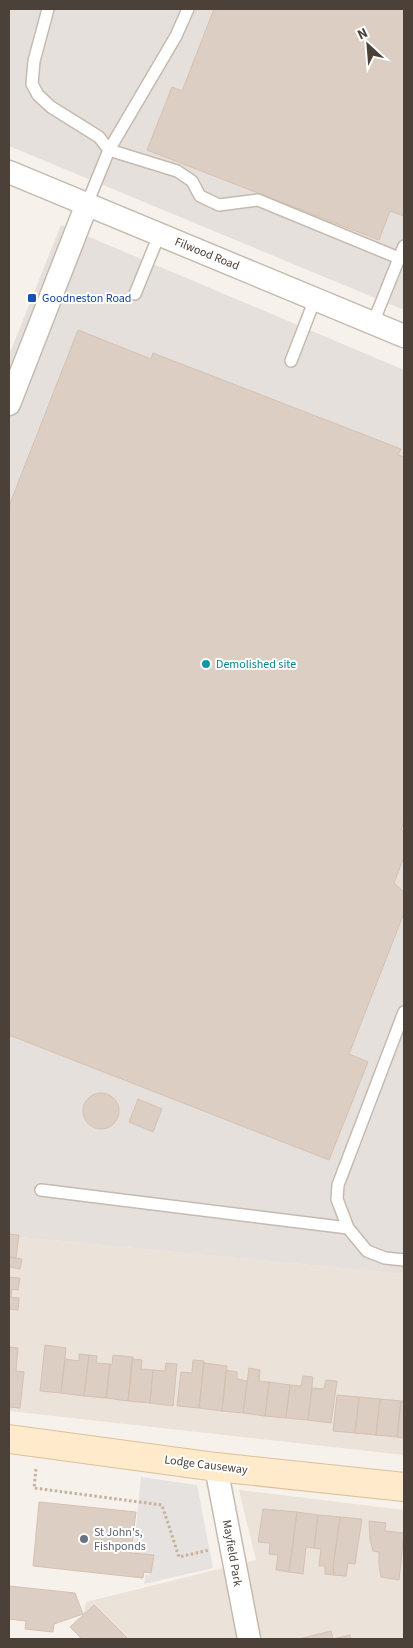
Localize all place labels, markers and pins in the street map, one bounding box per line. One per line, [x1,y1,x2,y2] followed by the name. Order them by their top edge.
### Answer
[42,290,132,307] place label: Goodneston Road
[26,292,38,304] marker: Goodneston Road
[216,656,296,673] place label: Demolished site
[200,658,212,670] marker: Demolished site
[94,1524,146,1555] place label: St John's, Fishponds
[78,1533,90,1545] marker: St John's, Fishponds

